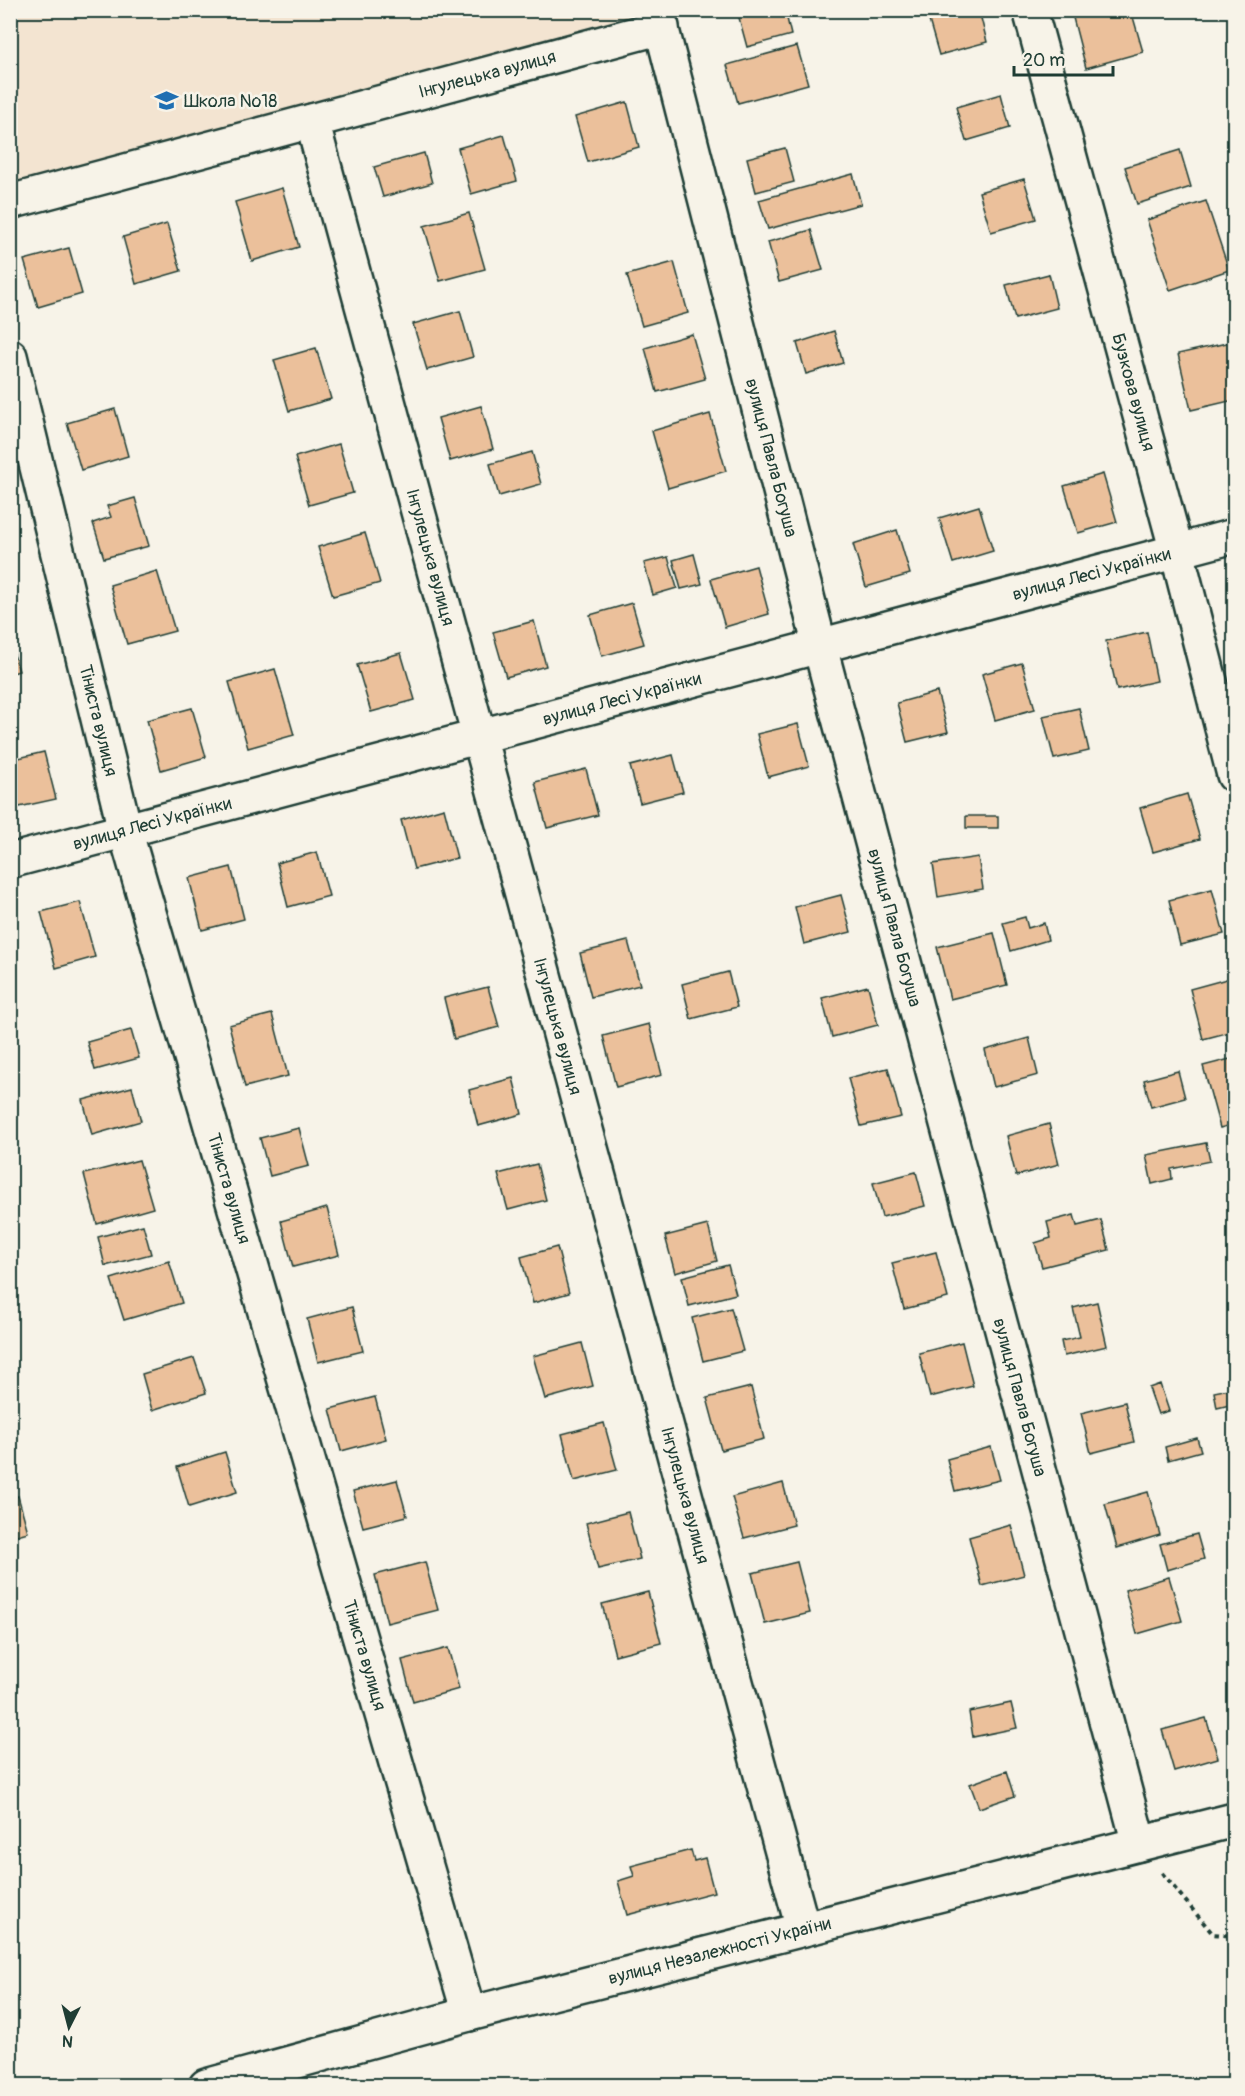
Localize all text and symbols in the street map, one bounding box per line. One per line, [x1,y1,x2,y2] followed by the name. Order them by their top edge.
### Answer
[1014,39,1113,77] scale bar
[416,45,558,104] street label: Інгулецька вулиця
[1023,49,1065,72] text: 20 m
[153,88,179,114] school or university icon: Школа №18
[184,90,277,113] place label: Школа №18
[1106,331,1160,454] street label: Бузкова вулиця
[740,376,802,539] street label: вулиця Павла Богуша
[400,486,460,628] street label: Інгулецька вулиця
[1010,542,1173,606] street label: вулиця Лесі Українки
[73,662,123,779] street label: Тіниста вулиця
[540,667,704,731] street label: вулиця Лесі Українки
[70,792,234,856] street label: вулиця Лесі Українки
[862,846,926,1009] street label: вулиця Павла Богуша
[528,955,587,1097] street label: Інгулецька вулиця
[202,1131,256,1247] street label: Тіниста вулиця
[987,1316,1052,1479] street label: вулиця Павла Богуша
[655,1424,714,1566] street label: Інгулецька вулиця
[337,1597,391,1713] street label: Тіниста вулиця
[606,1912,833,1990] street label: вулиця Незалежності України
[39,1997,99,2057] north arrow
[61,2030,74,2051] text: N

